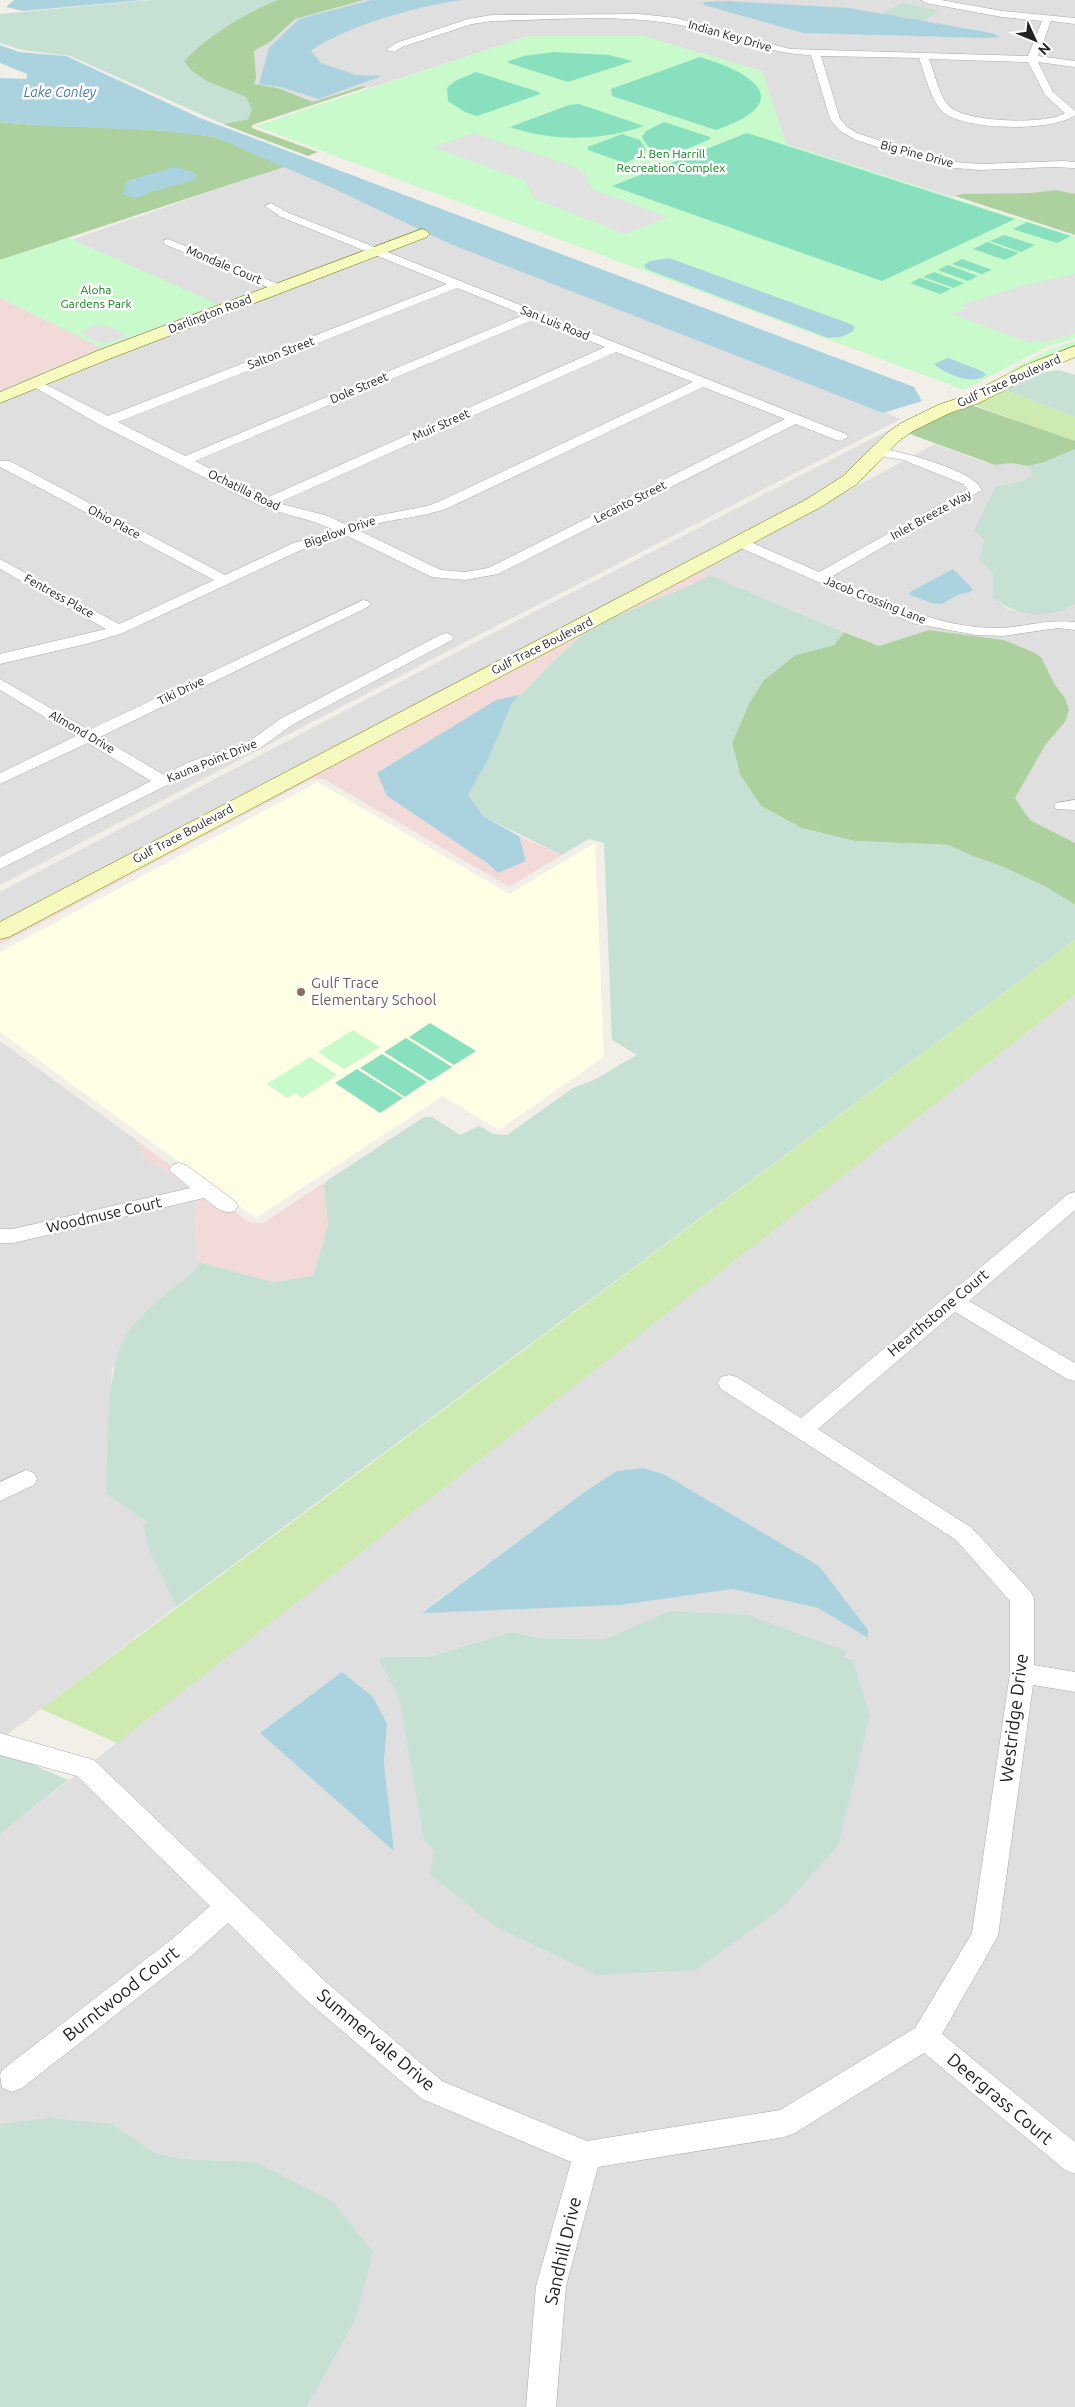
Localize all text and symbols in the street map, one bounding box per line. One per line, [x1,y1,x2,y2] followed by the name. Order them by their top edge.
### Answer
[1010,15,1060,65] north arrow
[687,17,773,54] street label: Indian Key Drive
[1035,40,1054,58] text: N
[24,84,97,100] water label: Lake Conley
[879,138,955,169] street label: Big Pine Drive
[617,147,725,174] park label: J. Ben Harrill Recreation Complex
[185,243,264,286] street label: Mondale Court
[61,283,131,310] park label: Aloha Gardens Park
[166,292,253,335] street label: Darlington Road
[519,303,592,342] street label: San Luis Road
[246,334,316,371] street label: Salton Street
[955,352,1063,409] street label: Gulf Trace Boulevard
[328,369,390,406] street label: Dole Street
[410,406,472,443] street label: Muir Street
[206,467,282,513] street label: Ochatilla Road
[592,478,668,525] street label: Lecanto Street
[888,487,974,542] street label: Inlet Breeze Way
[86,502,143,541] street label: Ohio Place
[302,513,377,550] street label: Bigelow Drive
[22,571,96,620] street label: Fentress Place
[822,573,928,626] street label: Jacob Crossing Lane
[489,614,595,677] street label: Gulf Trace Boulevard
[155,674,206,707] street label: Tiki Drive
[47,708,117,756] street label: Almond Drive
[165,737,259,784] street label: Kauna Point Drive
[130,802,235,866] street label: Gulf Trace Boulevard
[311,974,437,1008] place label: Gulf Trace Elementary School
[295,986,307,998] marker: Gulf Trace Elementary School
[45,1193,163,1236] street label: Woodmuse Court
[884,1266,992,1360] street label: Hearthstone Court
[995,1652,1031,1784] street label: Westridge Drive
[59,1942,182,2045] street label: Burntwood Court
[314,1984,439,2094] street label: Summervale Drive
[944,2048,1057,2148] street label: Deergrass Court
[540,2195,584,2307] street label: Sandhill Drive

